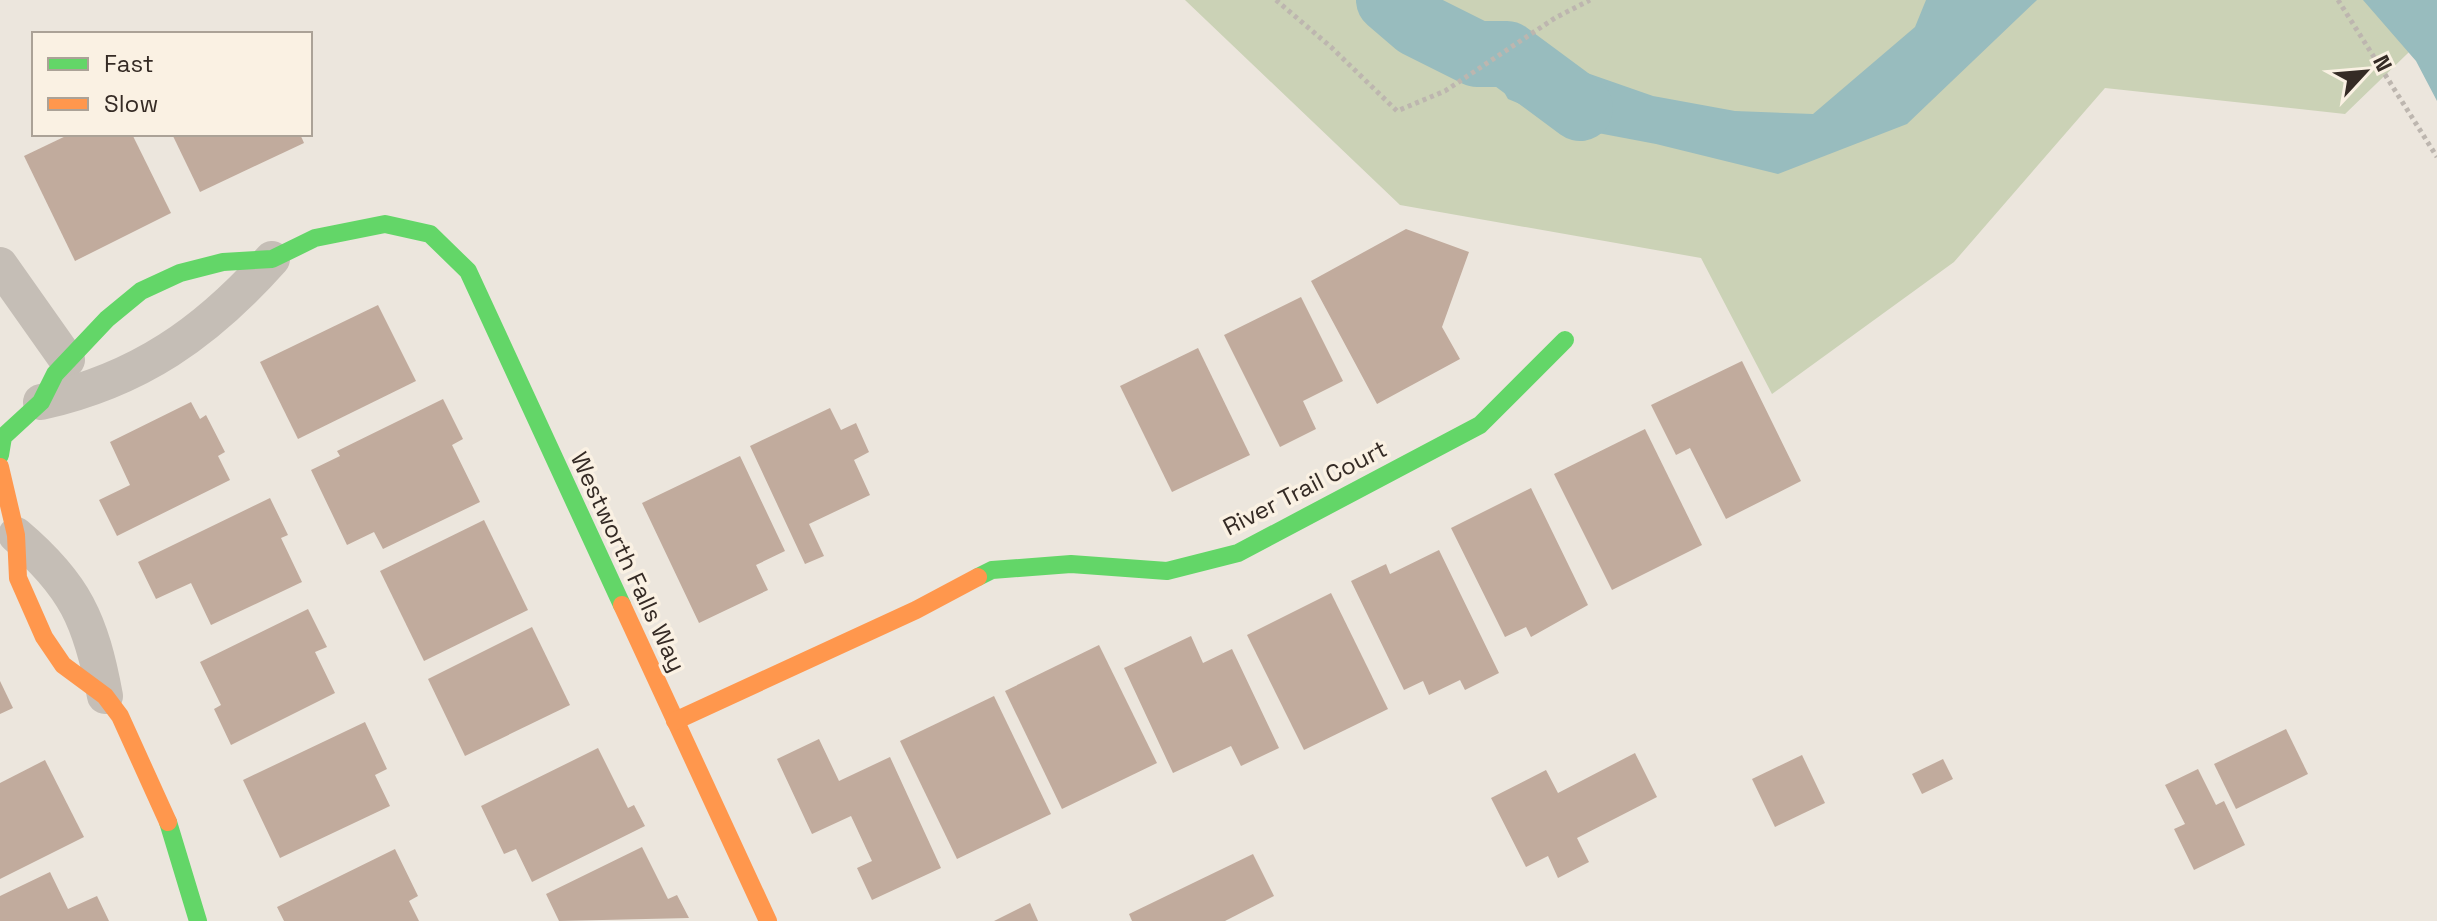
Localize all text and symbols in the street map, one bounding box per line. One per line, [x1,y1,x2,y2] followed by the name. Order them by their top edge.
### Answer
[32,32,312,136] legend
[2325,32,2405,112] north arrow
[104,48,154,79] text: Fast
[2367,50,2399,76] text: N
[104,88,158,119] text: Slow
[1218,433,1392,542] street label: River Trail Court
[564,447,693,677] street label: Westworth Falls Way

